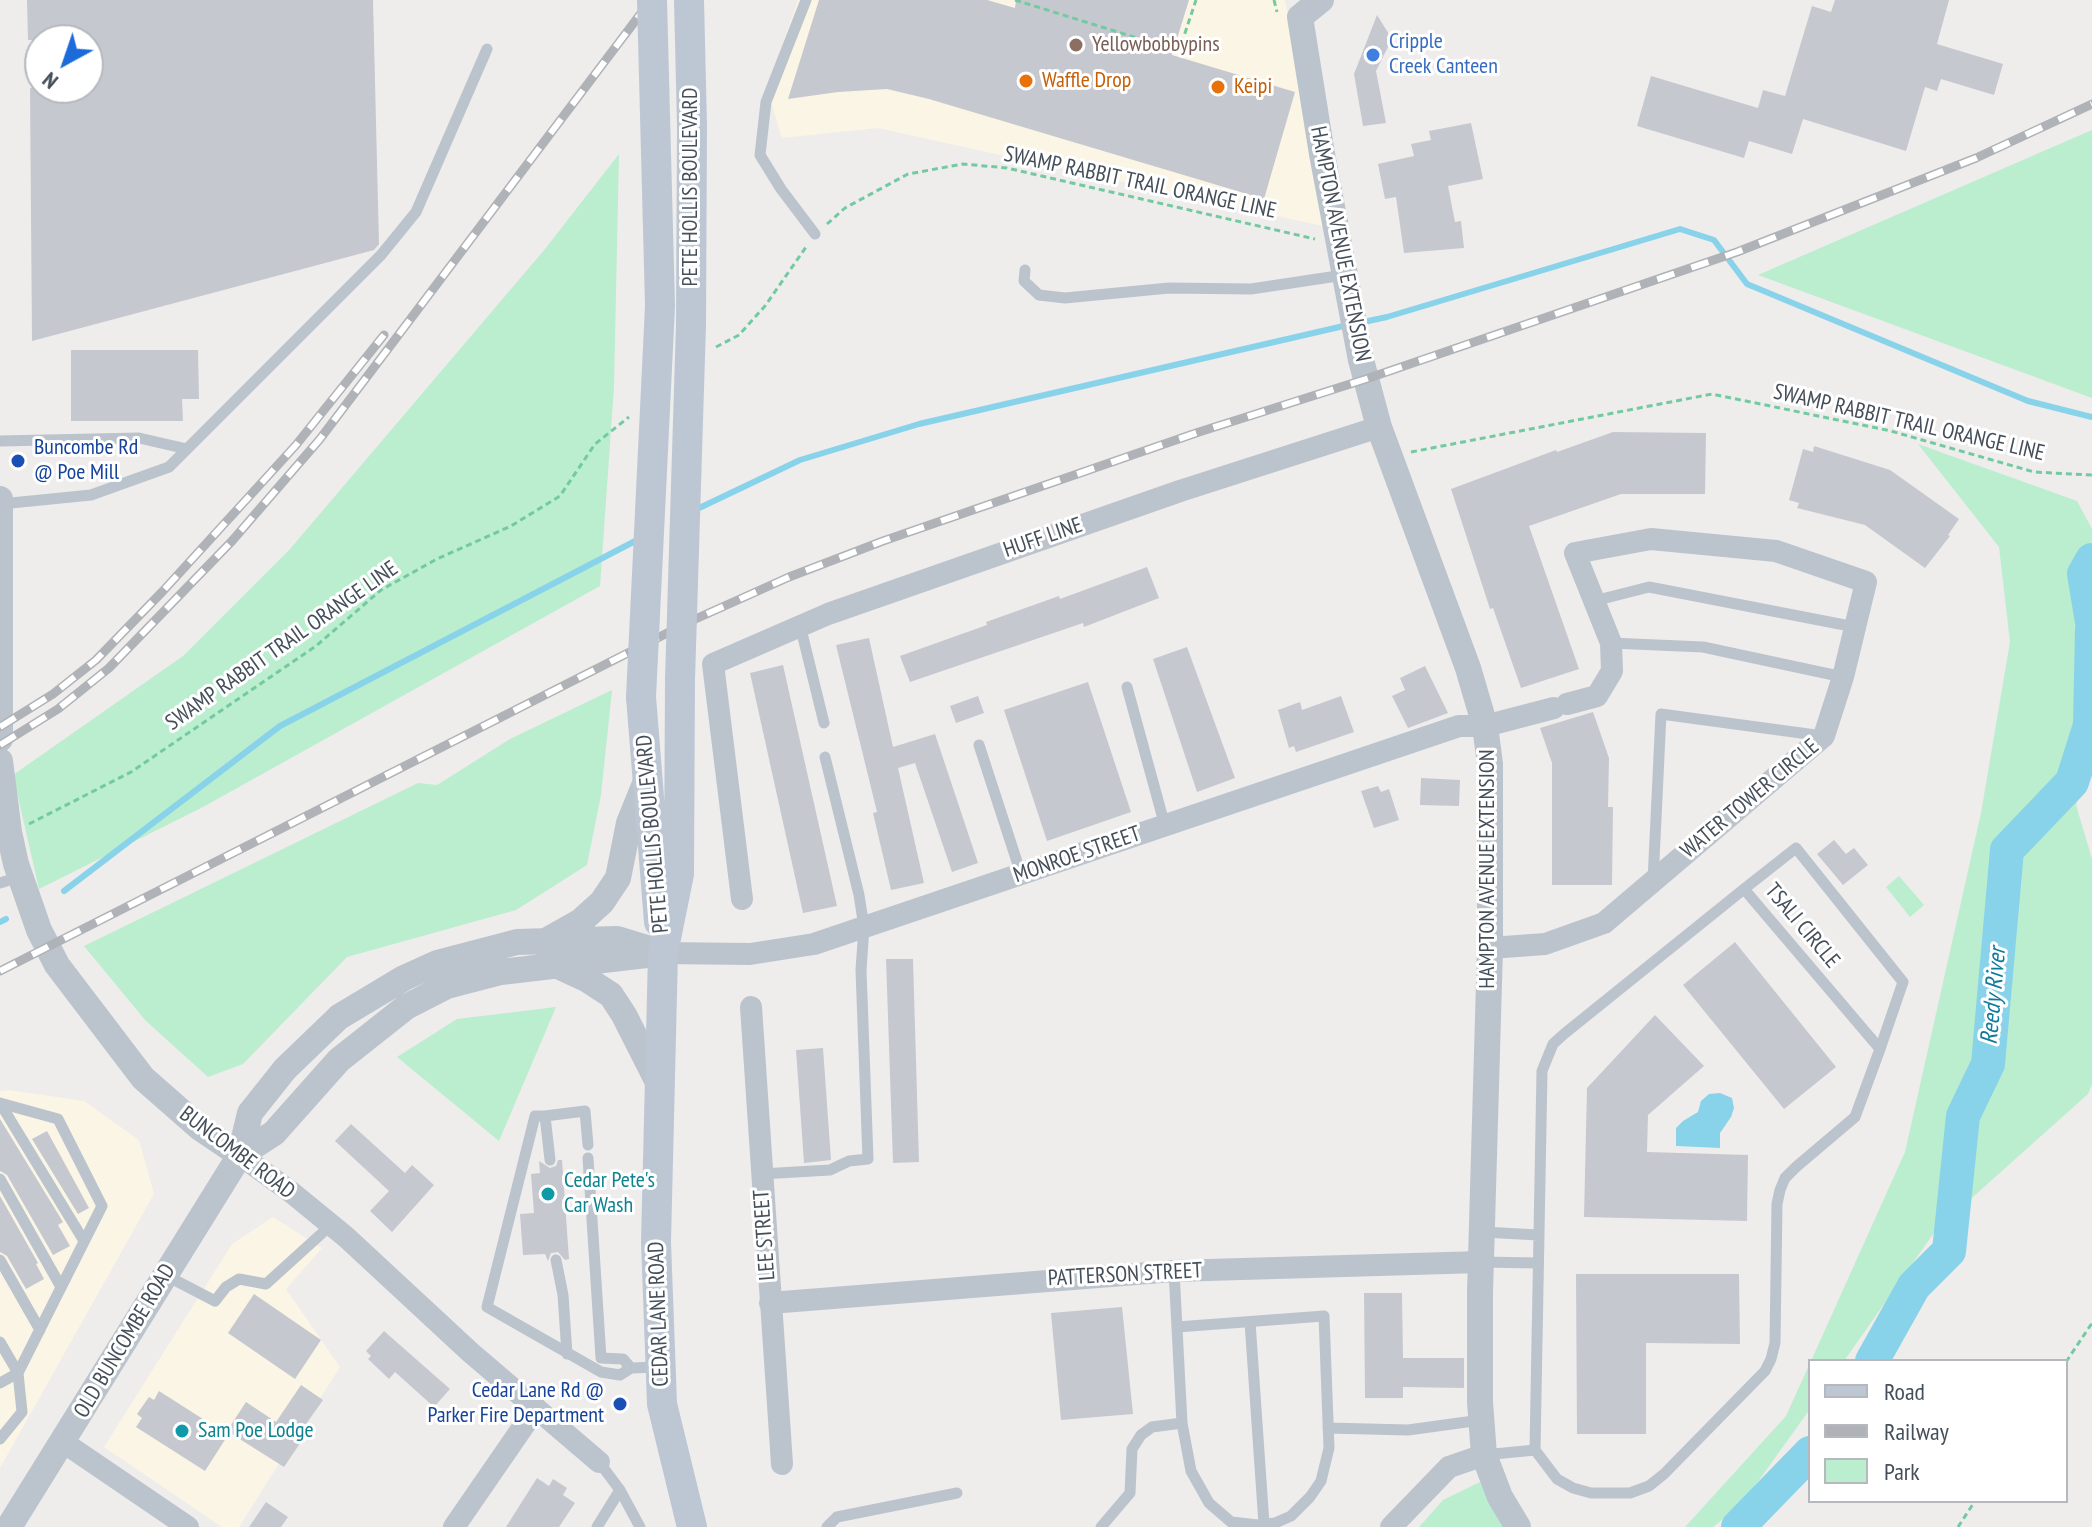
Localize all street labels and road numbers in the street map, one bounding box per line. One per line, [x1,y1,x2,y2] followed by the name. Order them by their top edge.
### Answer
[678,88,704,286] street label: PETE HOLLIS BOULEVARD
[1304,124,1376,364] street label: HAMPTON AVENUE EXTENSION
[1002,141,1278,225] street label: SWAMP RABBIT TRAIL ORANGE LINE
[1771,379,2047,467] street label: SWAMP RABBIT TRAIL ORANGE LINE
[1000,512,1086,564] street label: HUFF LINE
[161,556,403,736] street label: SWAMP RABBIT TRAIL ORANGE LINE
[631,734,675,934] street label: PETE HOLLIS BOULEVARD
[1676,734,1824,864] street label: WATER TOWER CIRCLE
[1475,749,1501,989] street label: HAMPTON AVENUE EXTENSION
[1010,821,1144,889] street label: MONROE STREET
[1759,878,1845,974] street label: TSALI CIRCLE
[174,1101,300,1205] street label: BUNCOMBE ROAD
[749,1189,781,1281] street label: LEE STREET
[643,1241,675,1387] street label: CEDAR LANE ROAD
[1047,1258,1203,1292] street label: PATTERSON STREET
[69,1259,181,1423] street label: OLD BUNCOMBE ROAD

